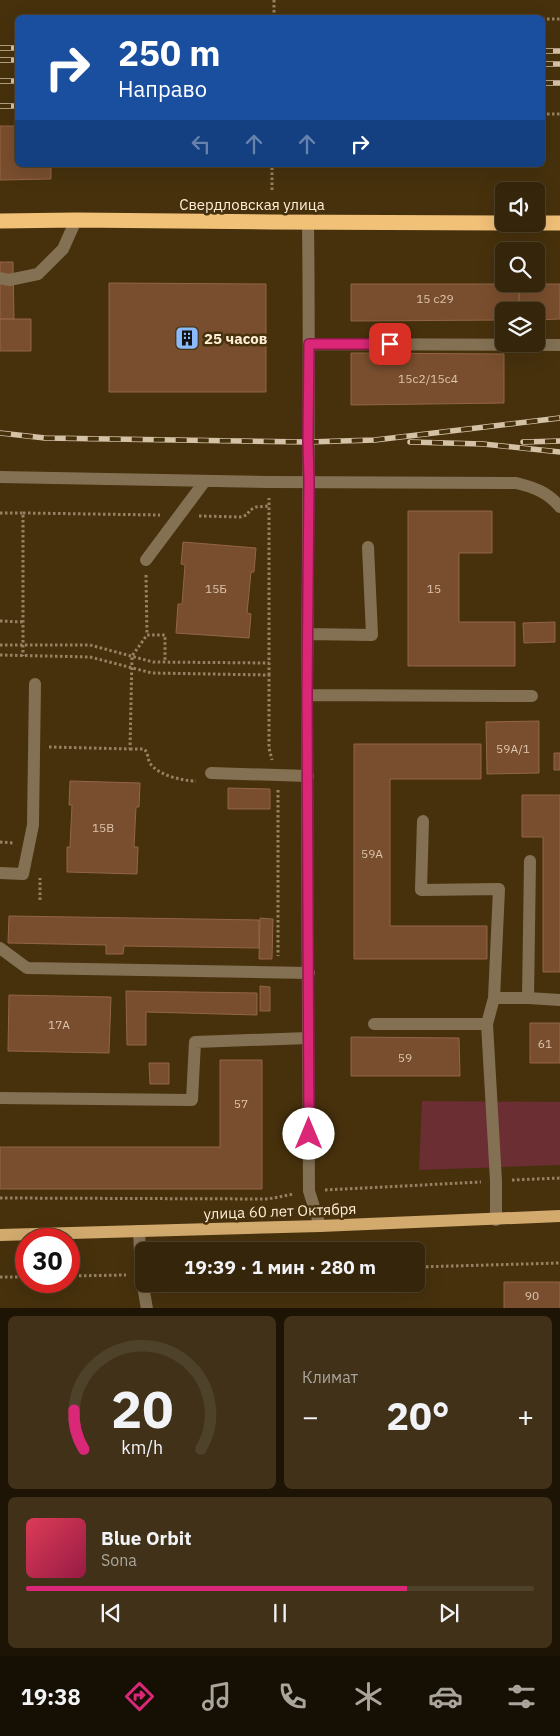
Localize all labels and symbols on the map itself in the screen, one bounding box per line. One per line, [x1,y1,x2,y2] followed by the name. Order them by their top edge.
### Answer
[179,195,325,214] street label: Свердловская улица
[416,291,454,306] house number: 15 с29
[369,323,411,365] pin
[174,325,200,351] building icon: 25 часов
[204,329,268,348] place label: 25 часов
[398,371,458,386] house number: 15с2/15с4
[205,581,227,596] house number: 15Б
[427,581,441,596] house number: 15
[496,741,530,756] house number: 59А/1
[92,820,114,835] house number: 15В
[361,846,383,861] house number: 59А
[48,1017,70,1032] house number: 17А
[538,1036,552,1051] house number: 61
[398,1050,412,1065] house number: 59
[234,1096,248,1111] house number: 57
[282,1107,334,1159] position arrow
[203,1199,357,1223] street label: улица 60 лет Октября
[15,1228,80,1293] speed limit sign: 30
[525,1288,539,1303] house number: 90

